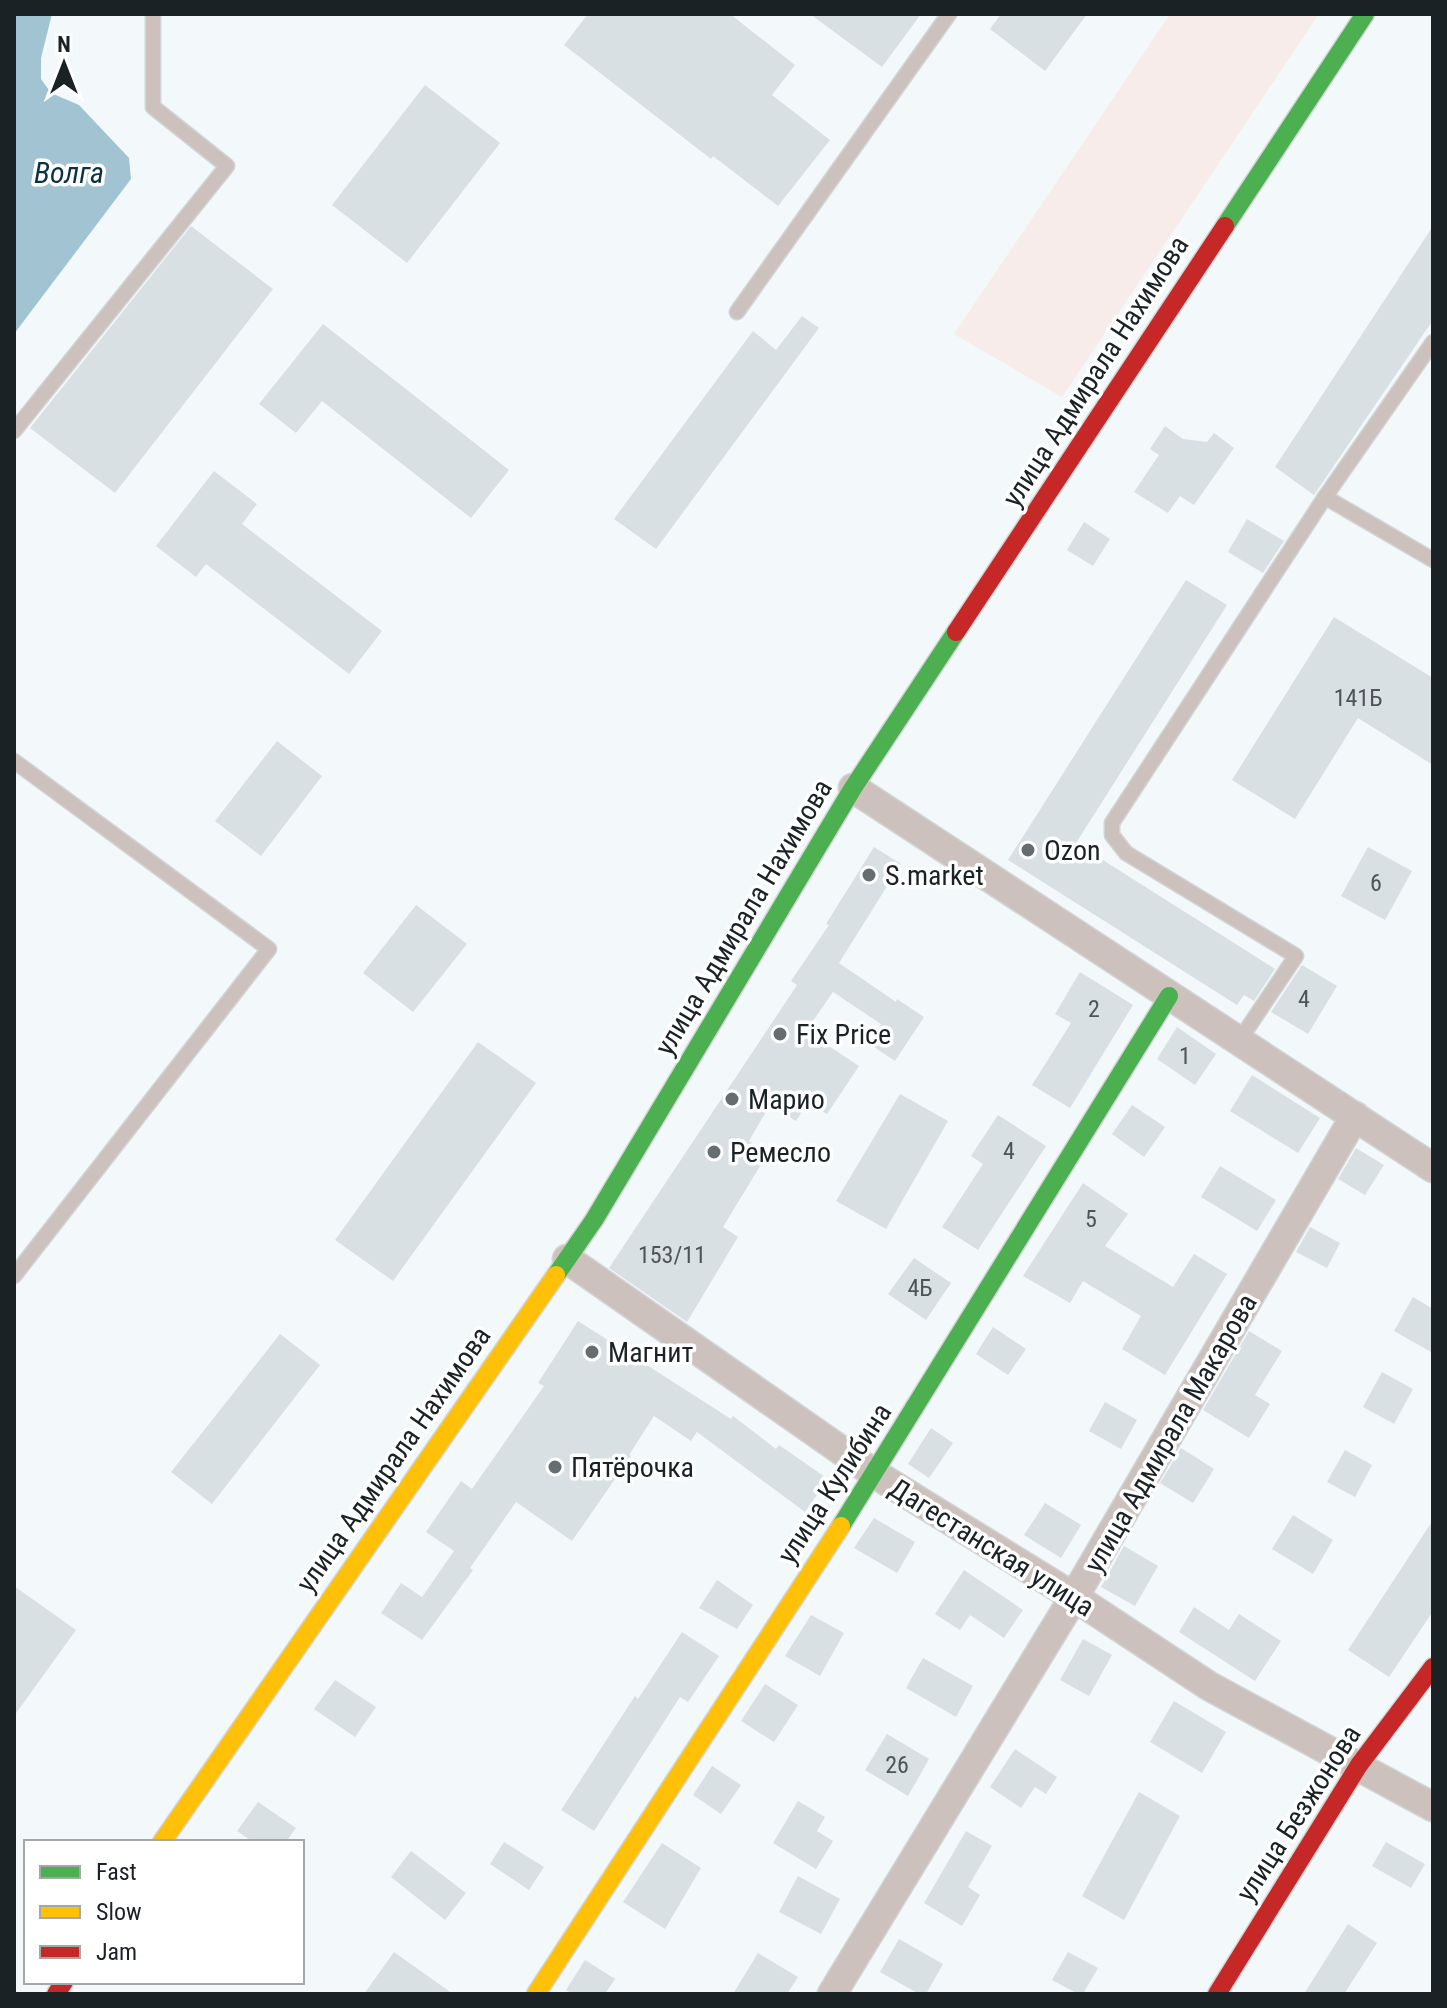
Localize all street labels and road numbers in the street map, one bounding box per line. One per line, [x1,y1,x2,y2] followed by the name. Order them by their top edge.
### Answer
[996,230,1195,513] street label: улица Адмирала Нахимова
[648,773,839,1061] street label: улица Адмирала Нахимова
[1077,1288,1264,1578] street label: улица Адмирала Макарова
[289,1320,498,1598] street label: улица Адмирала Нахимова
[770,1397,898,1570] street label: улица Кулибина
[883,1471,1100,1624] street label: Дагестанская улица
[1229,1719,1368,1908] street label: улица Безжонова

